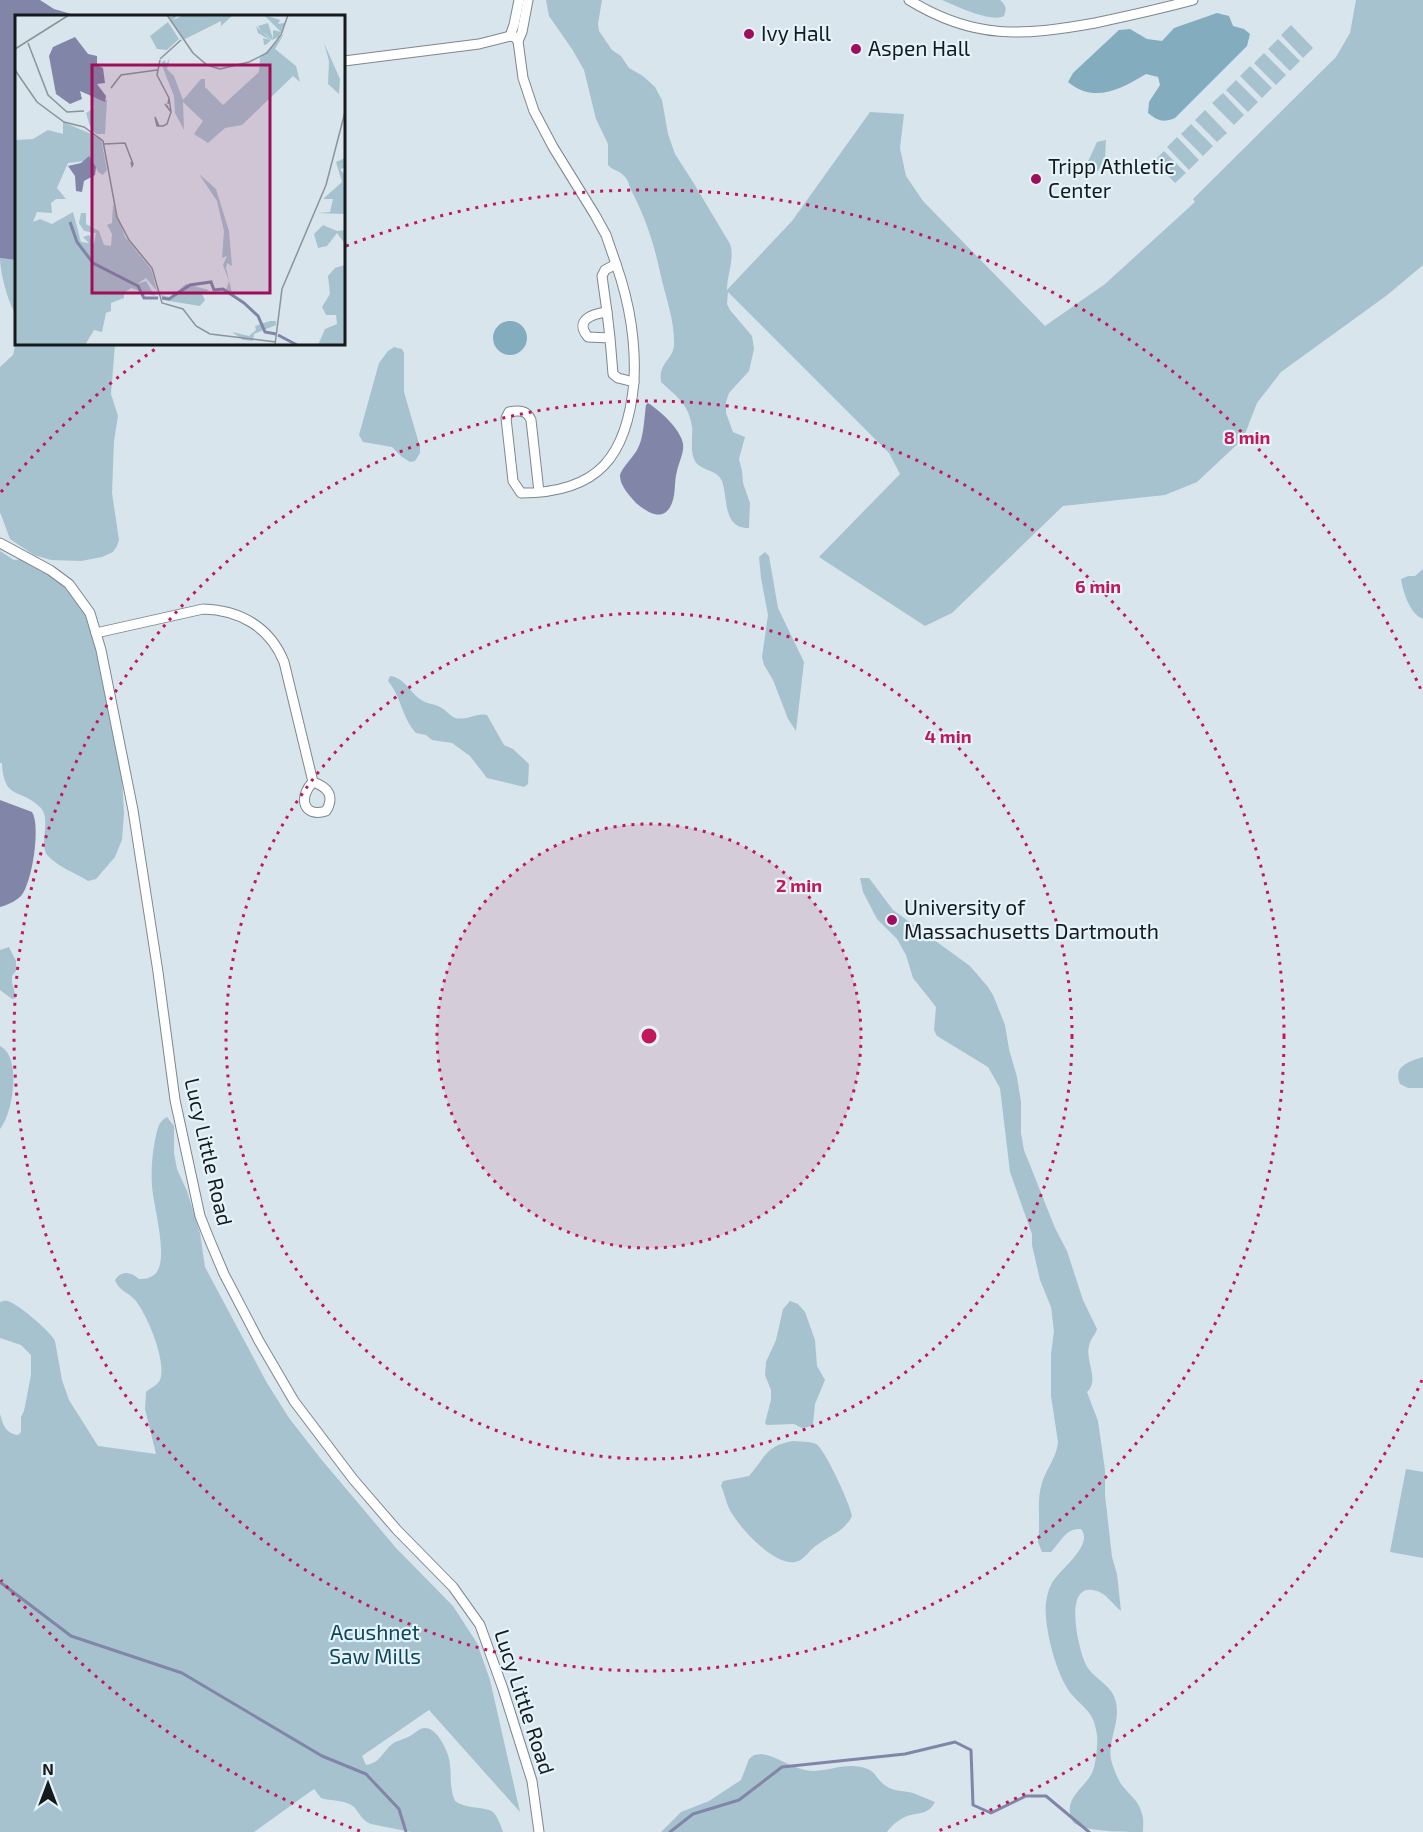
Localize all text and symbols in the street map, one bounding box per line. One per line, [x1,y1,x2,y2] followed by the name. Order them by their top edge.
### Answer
[15,15,345,345] inset map
[761,20,832,45] place label: Ivy Hall
[742,27,756,41] marker: Ivy Hall
[868,35,971,60] place label: Aspen Hall
[849,42,863,56] marker: Aspen Hall
[1048,153,1174,202] place label: Tripp Athletic Center
[1029,172,1043,186] marker: Tripp Athletic Center
[1224,426,1270,448] text: 8 min
[1075,575,1121,597] text: 6 min
[925,725,972,747] text: 4 min
[776,874,822,896] text: 2 min
[904,894,1159,943] place label: University of Massachusetts Dartmouth
[885,913,899,927] marker: University of Massachusetts Dartmouth
[639,1026,659,1046] centre of rings
[180,1075,239,1228] street label: Lucy Little Road
[329,1619,421,1668] park label: Acushnet Saw Mills
[490,1626,561,1777] street label: Lucy Little Road
[18,1754,78,1814] north arrow
[42,1759,54,1778] text: N

